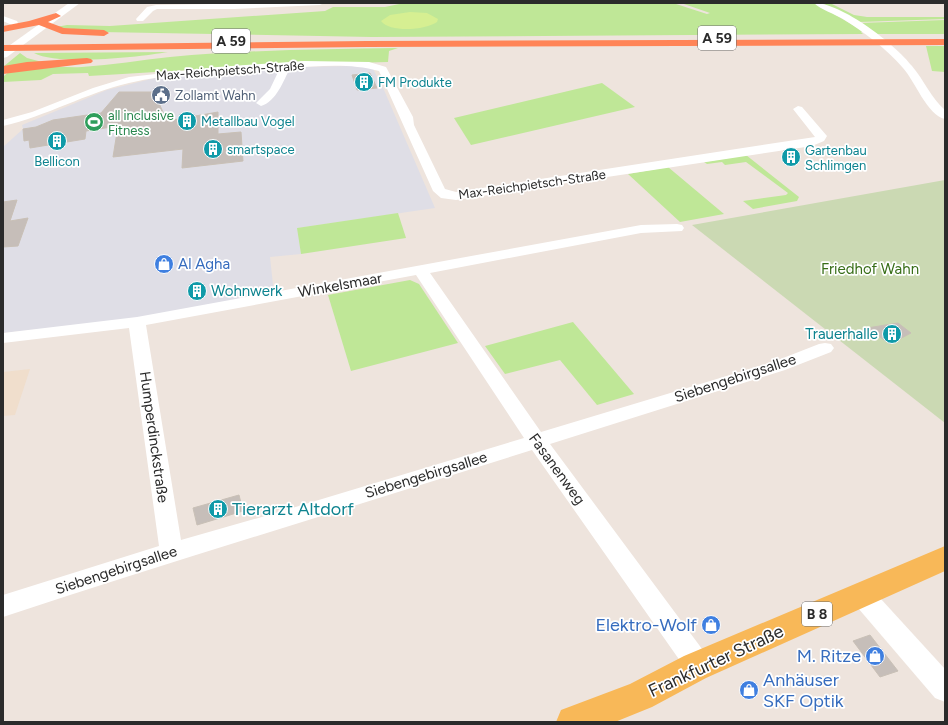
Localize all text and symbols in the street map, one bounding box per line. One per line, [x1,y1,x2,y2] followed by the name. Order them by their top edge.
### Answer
[698,26,736,50] road number: A 59
[212,29,250,53] road number: A 59
[155,58,305,83] street label: Max-Reichpietsch-Straße
[353,71,375,93] building icon: FM Produkte
[378,75,452,90] place label: FM Produkte
[150,84,172,106] public building icon: Zollamt Wahn
[175,88,256,103] place label: Zollamt Wahn
[108,108,174,138] place label: all inclusive Fitness
[176,110,198,132] building icon: Metallbau Vogel
[83,111,105,133] sports icon: all inclusive Fitness
[201,114,295,129] place label: Metallbau Vogel
[46,130,68,152] building icon: Bellicon
[202,138,224,160] building icon: smartspace
[227,142,295,157] place label: smartspace
[805,143,867,173] place label: Gartenbau Schlimgen
[780,146,802,168] building icon: Gartenbau Schlimgen
[34,154,80,169] place label: Bellicon
[457,167,607,202] street label: Max-Reichpietsch-Straße
[153,253,175,275] shop icon: Al Agha
[178,255,230,273] place label: Al Agha
[821,260,919,278] park label: Friedhof Wahn
[297,269,383,301] street label: Winkelsmaar
[186,280,208,302] building icon: Wohnwerk
[211,282,283,300] place label: Wohnwerk
[881,323,903,345] building icon: Trauerhalle
[805,325,878,343] place label: Trauerhalle
[672,350,798,406] street label: Siebengebirgsallee
[136,370,172,504] street label: Humperdinckstraße
[525,430,589,508] street label: Fasanenweg
[363,448,489,502] street label: Siebengebirgsallee
[207,498,229,520] building icon: Tierarzt Altdorf
[232,498,354,520] place label: Tierarzt Altdorf
[53,542,179,598] street label: Siebengebirgsallee
[802,602,832,626] road number: B 8
[595,614,697,636] place label: Elektro-Wolf
[700,614,722,636] shop icon: Elektro-Wolf
[645,620,787,702] street label: Frankfurter Straße
[797,645,861,667] place label: M. Ritze
[864,645,886,667] shop icon: M. Ritze
[763,669,844,712] place label: Anhäuser SKF Optik
[738,679,760,701] shop icon: Anhäuser SKF Optik

